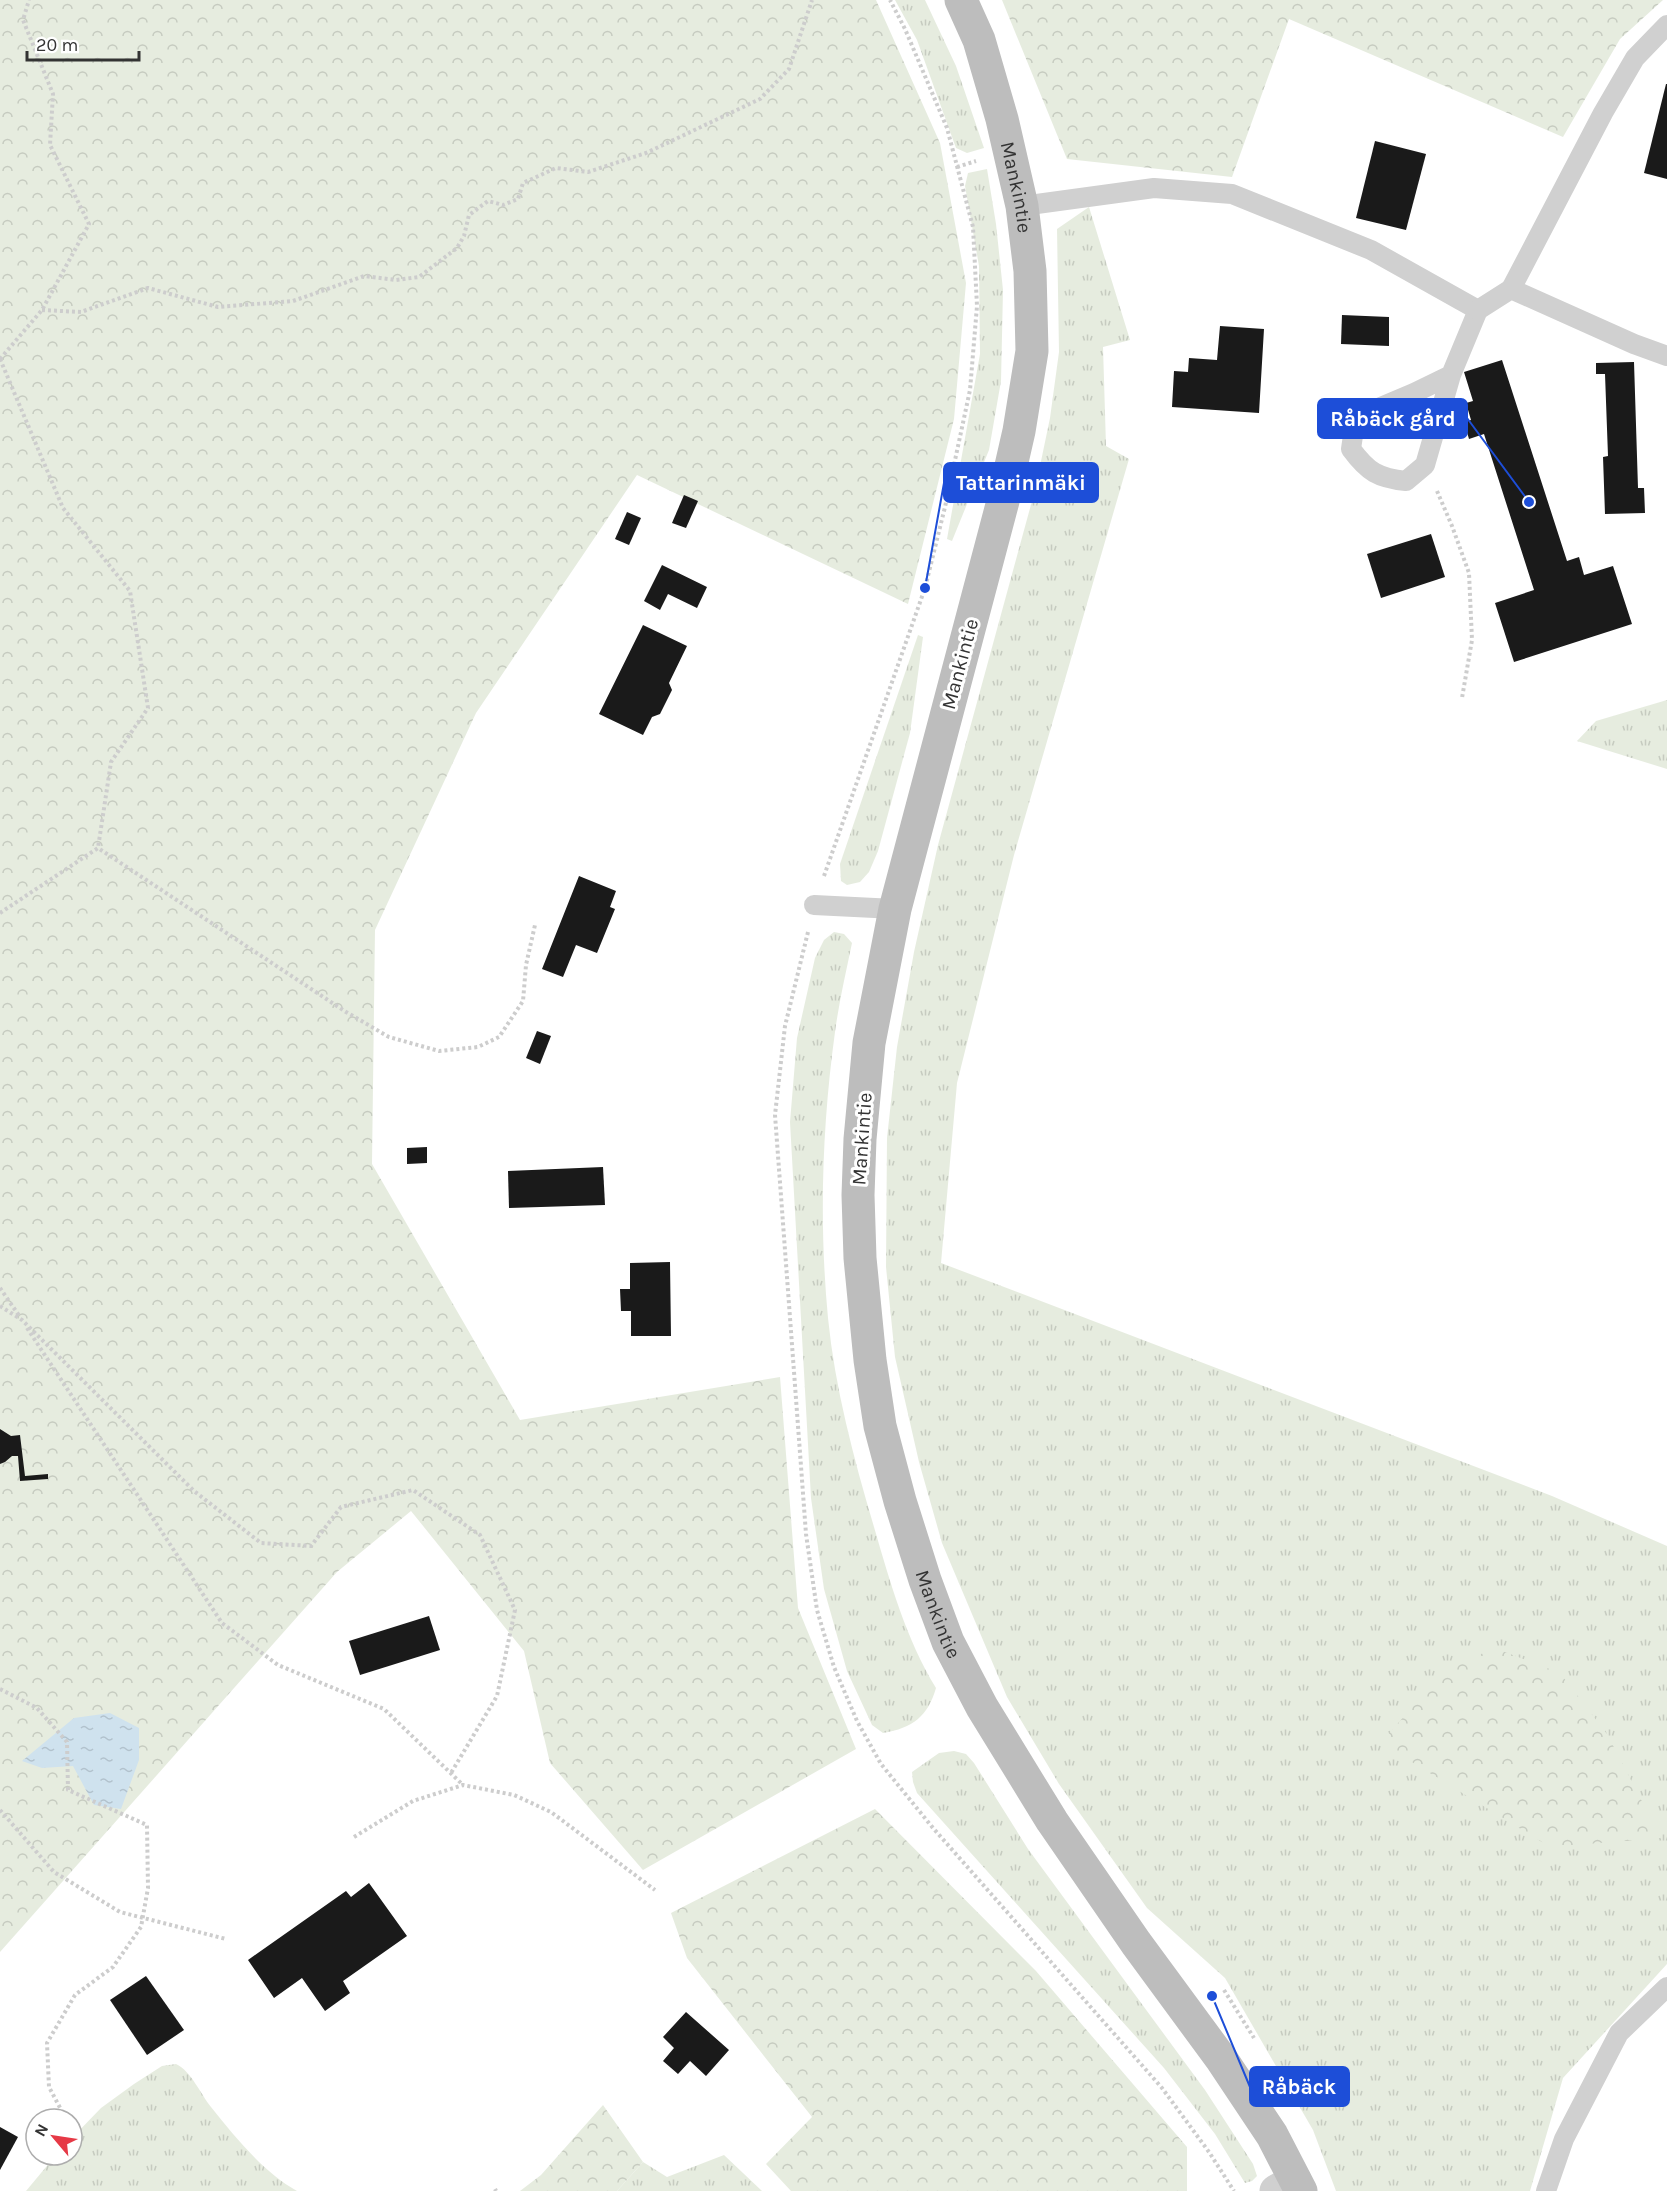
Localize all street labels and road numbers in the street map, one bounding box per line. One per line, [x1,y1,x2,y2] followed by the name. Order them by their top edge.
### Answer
[996,139,1037,234] street label: Mankintie
[937,616,983,712] street label: Mankintie
[847,1092,877,1186] street label: Mankintie
[911,1567,966,1662] street label: Mankintie

